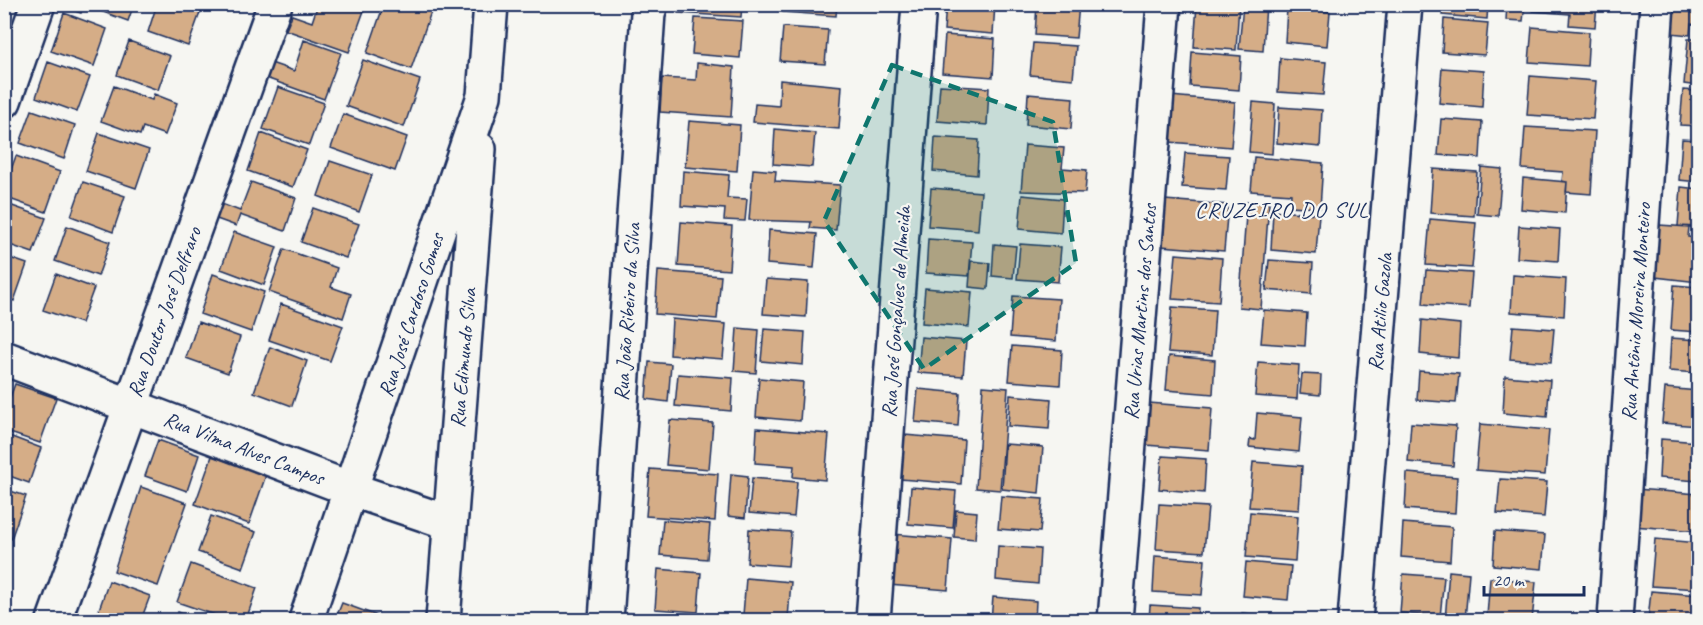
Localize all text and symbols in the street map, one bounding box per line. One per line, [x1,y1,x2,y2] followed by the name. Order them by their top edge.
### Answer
[1195,196,1369,224] district label: CRUZEIRO DO SUL
[1615,200,1657,422] street label: Rua Antônio Moreira Monteiro
[1118,201,1163,421] street label: Rua Urias Martins dos Santos
[876,203,917,419] street label: Rua José Gonçalves de Almeida
[608,221,646,402] street label: Rua João Ribeiro da Silva
[121,222,207,401] street label: Rua Doutor José Delfraro
[372,228,450,400] street label: Rua José Cardoso Gomes
[1362,250,1398,372] street label: Rua Atilio Gazola
[444,285,482,429] street label: Rua Edimundo Silva
[160,405,330,491] street label: Rua Vilma Alves Campos
[1484,559,1584,597] scale bar
[1493,569,1526,591] text: 20 m

